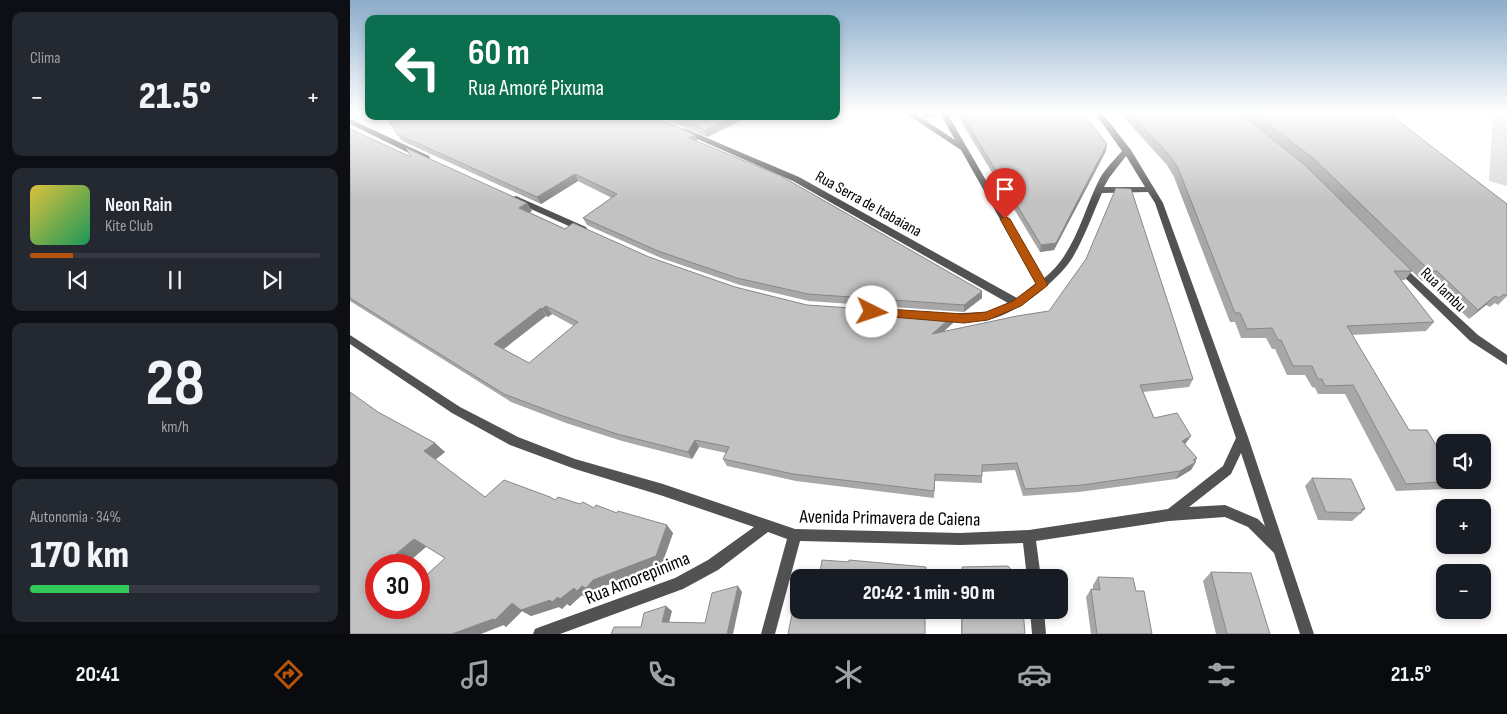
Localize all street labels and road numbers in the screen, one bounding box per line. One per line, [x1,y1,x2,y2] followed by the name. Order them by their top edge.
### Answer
[812,167,925,241] street label: Rua Serra de Itabaiana
[1416,264,1470,316] street label: Rua Iambu
[798,505,981,532] street label: Avenida Primavera de Caiena
[582,547,693,610] street label: Rua Amorepinima

